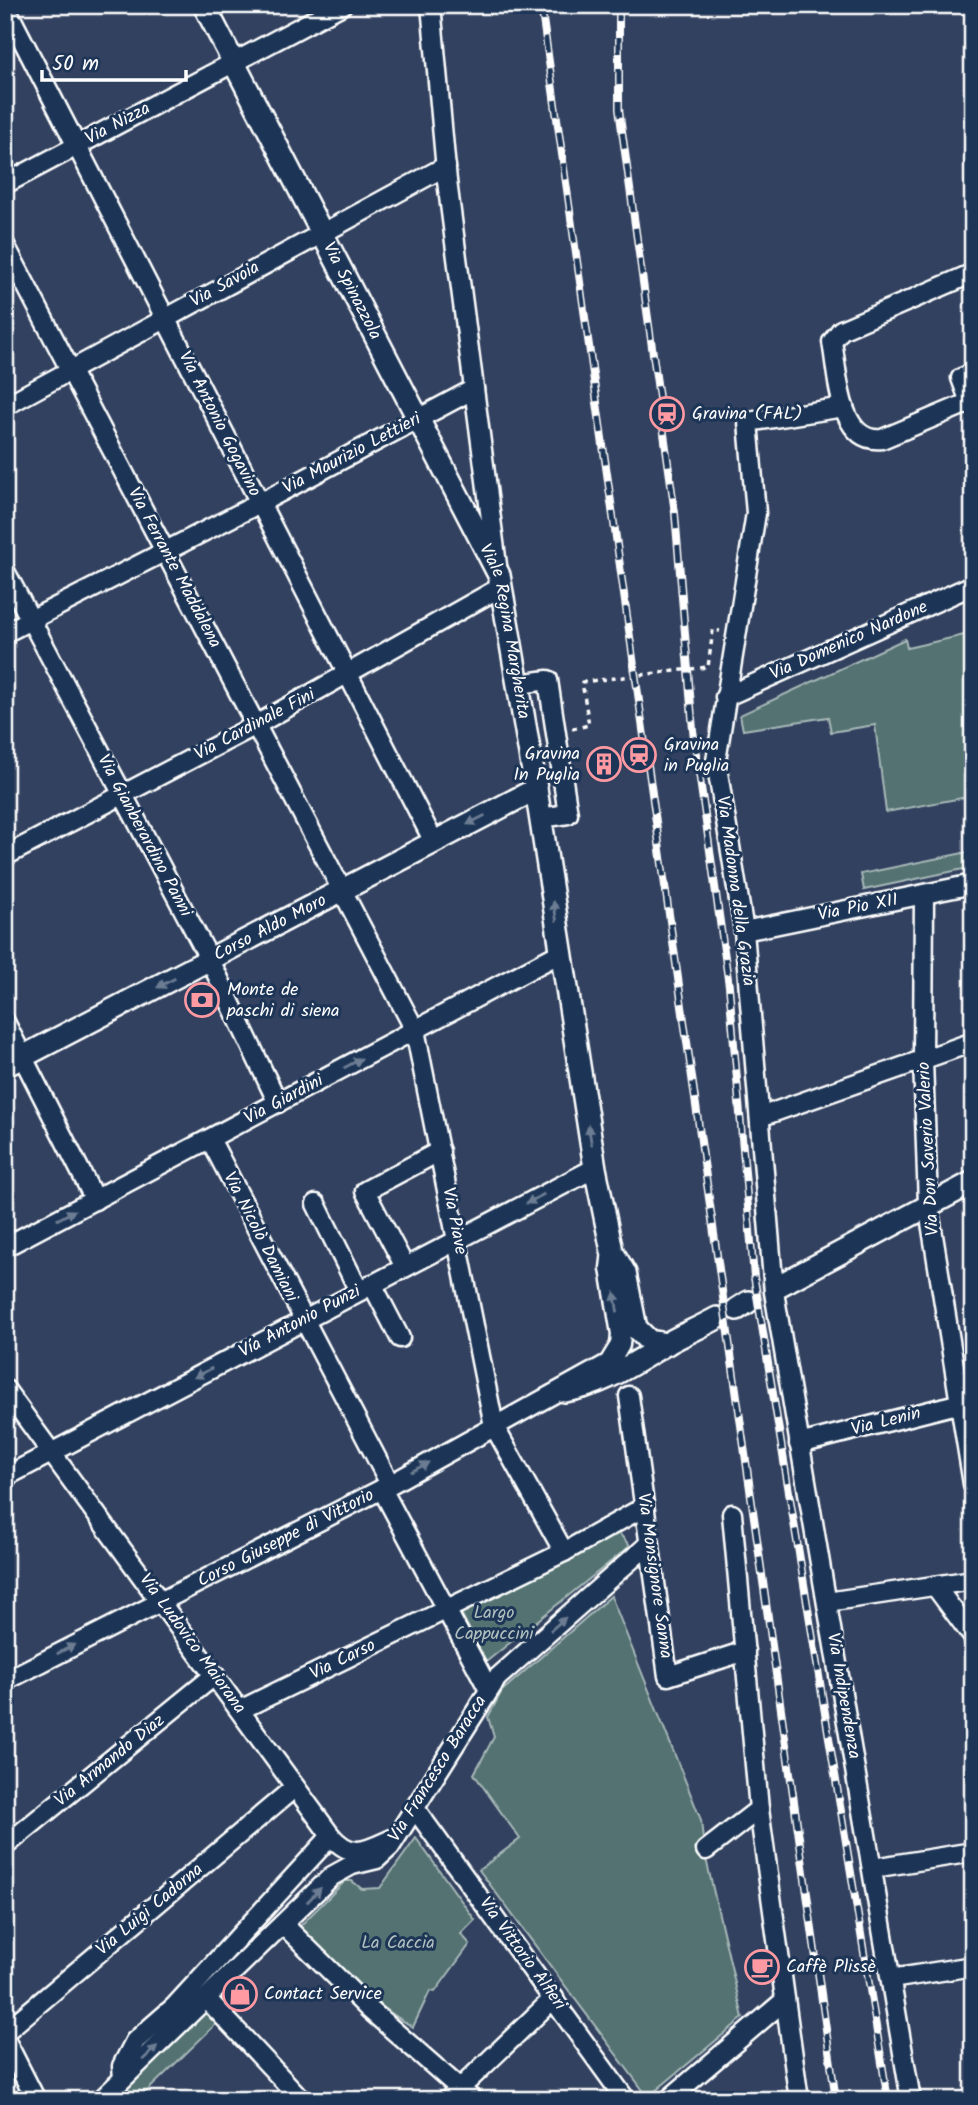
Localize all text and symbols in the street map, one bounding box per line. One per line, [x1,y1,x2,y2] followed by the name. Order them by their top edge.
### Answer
[42,38,186,82] scale bar
[52,48,99,81] text: 50 m
[80,95,156,153] street label: Via Nizza
[315,237,389,345] street label: Via Spinazzola
[185,254,265,316] street label: Via Savoia
[170,346,268,502] street label: Via Antonio Gogavino
[648,395,686,433] station icon: Gravina (FAL)
[692,400,803,429] place label: Gravina (FAL)
[278,405,427,503] street label: Via Maurizio Lettieri
[119,482,229,654] street label: Via Ferrante Maddalena
[471,539,538,721] street label: Viale Regina Margherita
[765,593,933,689] street label: Via Domenico Nardone
[189,681,321,769] street label: Via Cardinale Fini
[664,731,729,781] place label: Gravina in Puglia
[620,736,658,774] station icon: Gravina in Puglia
[513,740,580,790] place label: Gravina In Puglia
[585,745,623,783] building icon: Gravina In Puglia
[89,749,200,923] street label: Via Gianberardino Panni
[707,794,763,988] street label: Via Madonna della Grazia
[465,814,485,826] one-way arrow
[208,886,332,969] street label: Corso Aldo Moro
[815,886,901,930] street label: Via Pio XII
[549,900,560,922] one-way arrow
[226,976,339,1026] place label: Monte de paschi di siena
[156,978,176,989] one-way arrow
[183,981,221,1019] bank icon: Monte de paschi di siena
[343,1058,363,1069] one-way arrow
[910,1061,948,1237] street label: Via Don Saverio Valerio
[239,1067,330,1133] street label: Via Giardini
[584,1124,595,1146] one-way arrow
[215,1167,306,1308] street label: Via Nicolò Damiani
[433,1185,475,1257] street label: Via Piave
[525,1194,545,1205] one-way arrow
[56,1210,76,1222] one-way arrow
[234,1277,367,1366] street label: Vía Antonio Punzi
[610,1291,621,1313] one-way arrow
[193,1368,213,1379] one-way arrow
[848,1399,924,1445] street label: Via Lenin
[411,1461,430,1473] one-way arrow
[192,1481,379,1595] street label: Corso Giuseppe di Vittorio
[628,1491,680,1661] street label: Via Monsignore Sanna
[131,1568,253,1720] street label: Via Ludovico Maiorana
[454,1599,534,1649] park label: Largo Cappuccini
[549,1616,567,1632] one-way arrow
[818,1631,868,1761] street label: Via Indipendenza
[305,1632,381,1688] street label: Via Carso
[56,1644,76,1655] one-way arrow
[381,1690,495,1848] street label: Via Francesco Baracca
[48,1707,172,1815] street label: Via Armando Diaz
[90,1856,210,1964] street label: Via Luigi Cadorna
[305,1887,321,1904] one-way arrow
[471,1891,574,2017] street label: Via Vittorio Alfieri
[361,1929,435,1958] park label: La Caccia
[743,1948,781,1986] cafe icon: Caffè Plissè
[786,1953,876,1982] place label: Caffè Plissè
[221,1975,259,2013] shop icon: Contact Service
[264,1980,382,2009] place label: Contact Service
[141,2045,158,2061] one-way arrow

